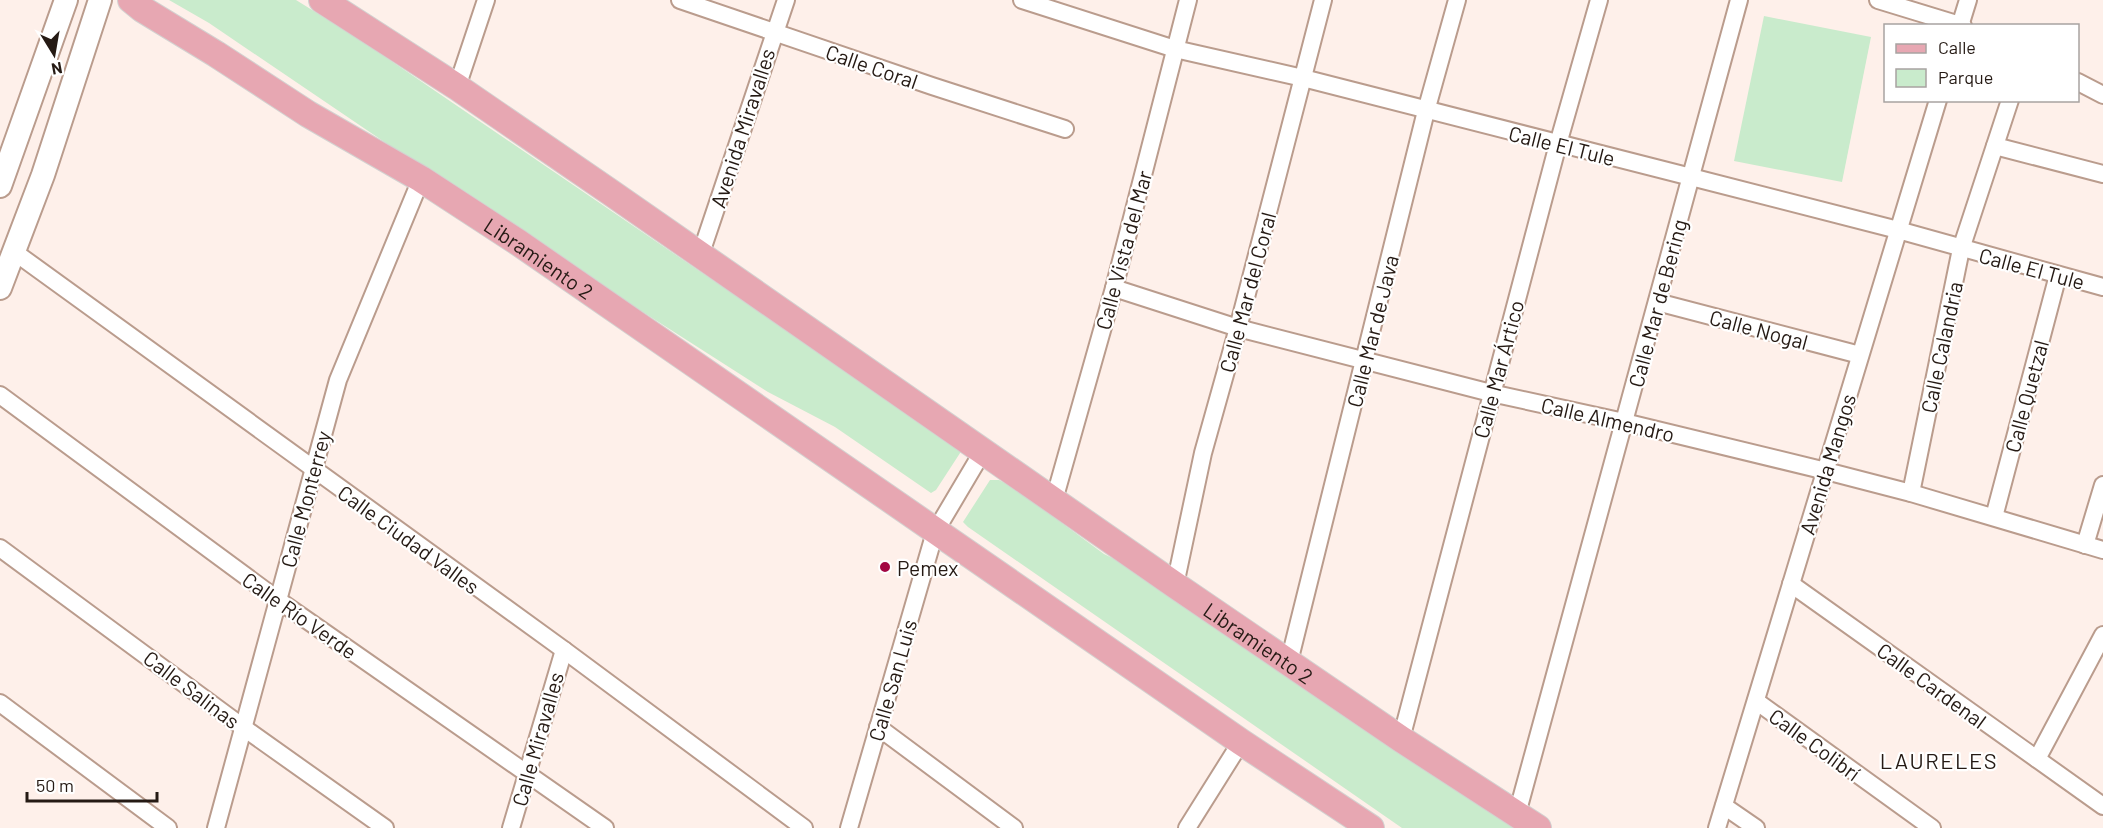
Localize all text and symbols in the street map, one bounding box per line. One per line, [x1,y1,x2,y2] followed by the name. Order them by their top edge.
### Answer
[24,24,84,84] north arrow
[1884,24,2079,102] legend
[1938,36,1976,58] text: Calle
[823,39,921,93] street label: Calle Coral
[704,45,780,211] street label: Avenida Miravalles
[50,59,64,80] text: N
[1938,66,1993,88] text: Parque
[1506,120,1618,170] street label: Calle El Tule
[1090,167,1156,332] street label: Calle Vista del Mar
[1214,209,1280,375] street label: Calle Mar del Coral
[480,212,599,303] street label: Libramiento 2
[1623,216,1691,390] street label: Calle Mar de Bering
[1976,242,2088,294] street label: Calle El Tule
[1341,252,1403,410] street label: Calle Mar de Java
[1915,279,1967,415] street label: Calle Calandria
[1468,297,1528,441] street label: Calle Mar Ártico
[1707,304,1811,354] street label: Calle Nogal
[1999,337,2053,455] street label: Calle Quetzal
[1794,391,1860,537] street label: Avenida Mangos
[1539,392,1677,446] street label: Calle Almendro
[275,428,335,570] street label: Calle Monterrey
[334,479,484,599] street label: Calle Ciudad Valles
[897,555,958,580] place label: Pemex
[878,560,892,574] marker: Pemex
[238,566,362,664] street label: Calle Río Verde
[1200,596,1318,688] street label: Libramiento 2
[863,616,921,744] street label: Calle San Luis
[1873,637,1991,733] street label: Calle Cardenal
[139,645,245,733] street label: Calle Salinas
[506,669,568,809] street label: Calle Miravalles
[1765,703,1866,786] street label: Calle Colibrí
[1880,747,1998,773] district label: LAURELES
[27,765,158,803] scale bar
[36,774,74,796] text: 50 m

